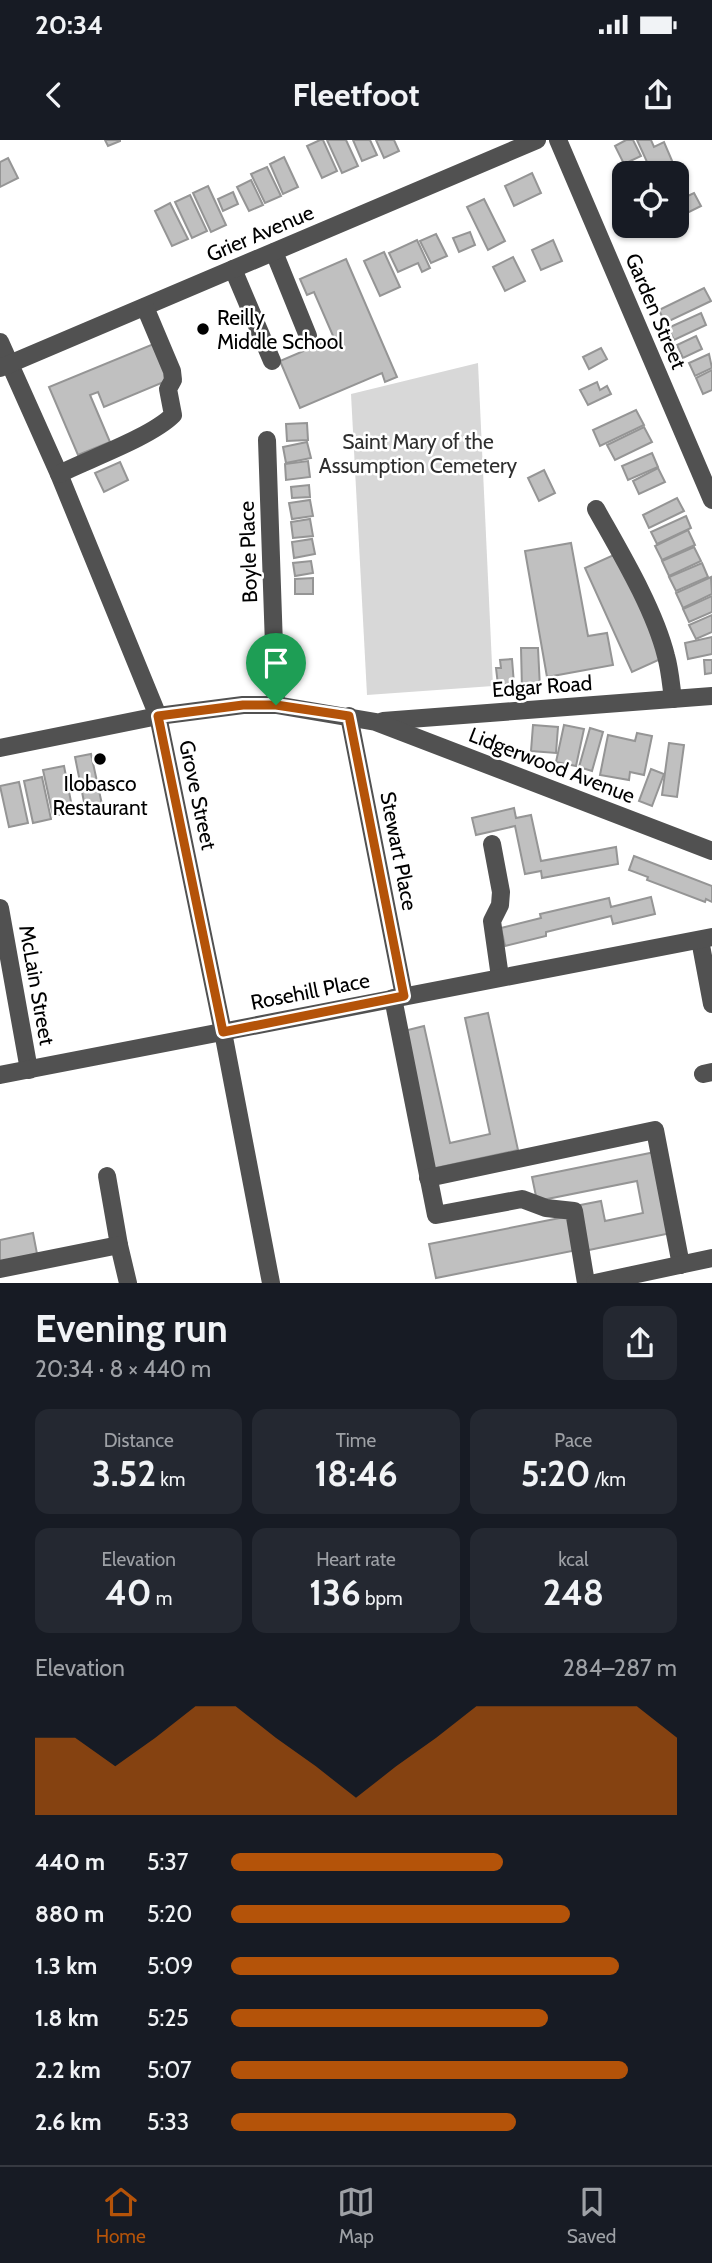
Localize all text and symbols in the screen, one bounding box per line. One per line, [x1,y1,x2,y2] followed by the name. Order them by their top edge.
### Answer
[35,9,103,41] text: 20:34
[293,75,419,114] text: Fleetfoot
[35,76,73,114] icon: back
[639,76,677,114] icon: share
[612,161,689,238] map controls
[612,161,689,238] button: locate
[203,199,317,267] street label: Grier Avenue
[620,249,692,373] street label: Garden Street
[217,305,343,354] place label: Reilly Middle School
[195,321,211,337] marker: Reilly Middle School
[319,429,518,478] park label: Saint Mary of the Assumption Cemetery
[234,500,262,603] street label: Boyle Place
[246,633,306,705] pin
[257,644,295,682] icon: arrive
[491,670,593,702] street label: Edgar Road
[466,722,639,808] street label: Lidgerwood Avenue
[174,738,222,852] street label: Grove Street
[92,751,108,767] marker: Ilobasco Restaurant
[52,771,148,820] place label: Ilobasco Restaurant
[375,790,423,913] street label: Stewart Place
[14,923,60,1047] street label: McLain Street
[248,967,372,1015] street label: Rosehill Place
[35,1305,228,1352] text: Evening run
[603,1306,677,1380] button: share
[35,1355,211,1383] text: 20:34 · 8 × 440 m
[104,1429,174,1452] text: Distance
[336,1429,376,1452] text: Time
[554,1429,592,1452] text: Pace
[92,1452,156,1495] text: 3.52
[314,1452,398,1495] text: 18:46
[521,1452,590,1495] text: 5:20
[156,1468,185,1491] text: km
[590,1468,626,1491] text: /km
[102,1548,176,1571] text: Elevation
[316,1548,396,1571] text: Heart rate
[558,1548,588,1571] text: kcal
[105,1571,151,1614] text: 40
[309,1571,361,1614] text: 136
[543,1571,604,1614] text: 248
[151,1587,172,1610] text: m
[361,1587,403,1610] text: bpm
[35,1654,125,1682] text: Elevation
[563,1654,677,1682] text: 284–287 m
[35,1848,105,1876] text: 440 m
[147,1848,188,1876] text: 5:37
[35,1900,104,1928] text: 880 m
[147,1900,192,1928] text: 5:20
[35,1952,97,1980] text: 1.3 km
[147,1952,193,1980] text: 5:09
[35,2004,99,2032] text: 1.8 km
[147,2004,189,2032] text: 5:25
[35,2056,101,2084] text: 2.2 km
[147,2056,192,2084] text: 5:07
[35,2108,102,2136] text: 2.6 km
[147,2108,189,2136] text: 5:33
[96,2183,146,2248] tab: Home
[337,2183,375,2248] tab: Map
[567,2183,616,2248] tab: Saved

